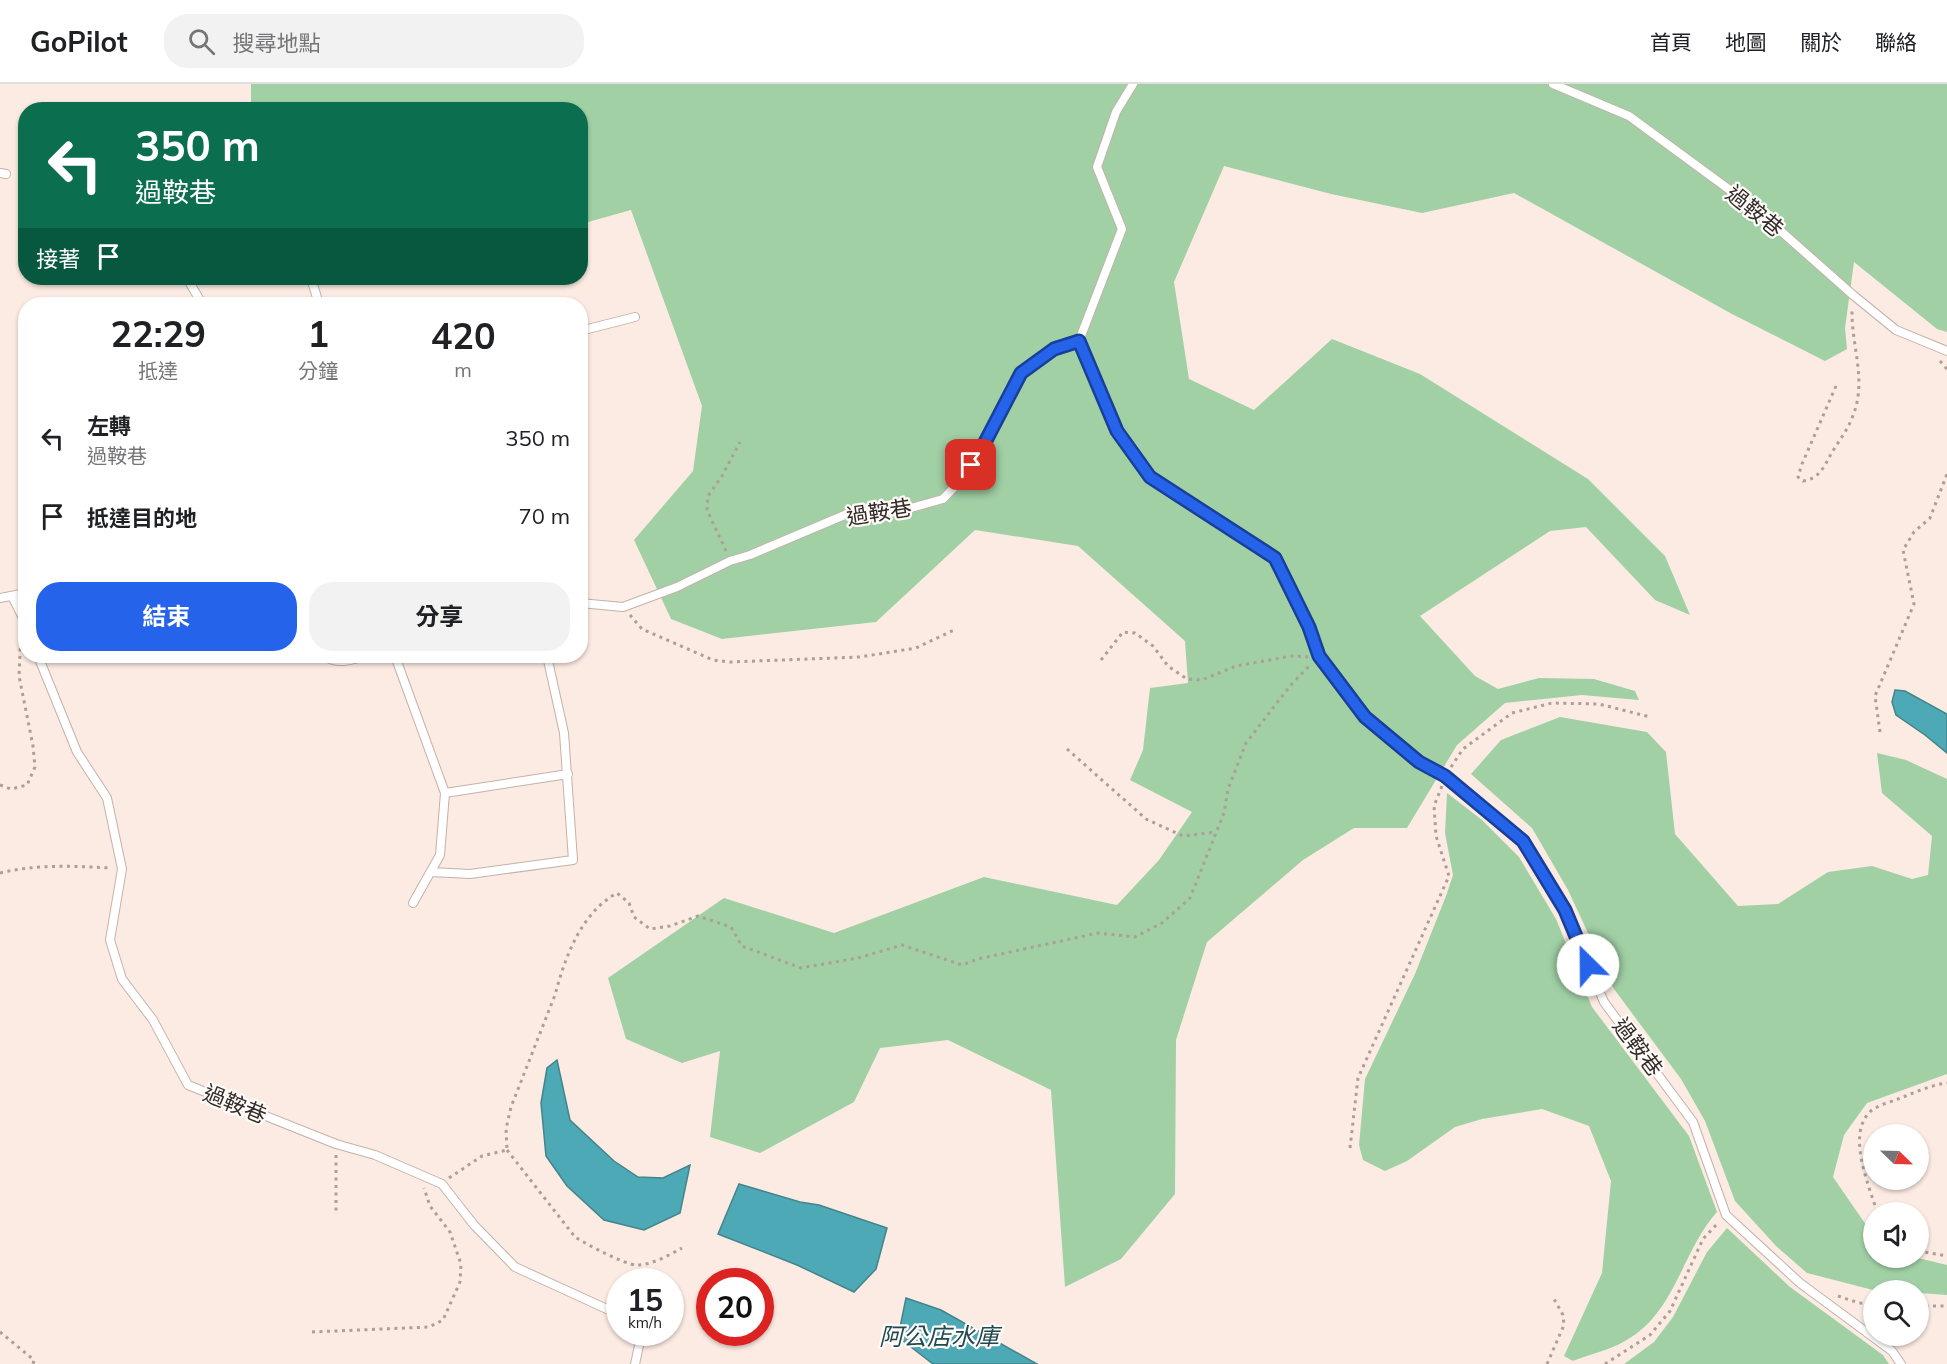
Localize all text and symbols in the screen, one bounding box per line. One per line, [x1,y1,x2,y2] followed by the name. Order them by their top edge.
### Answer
[164,14,584,68] search box
[30,24,128,59] text: GoPilot
[185,25,218,58] icon: search
[233,29,321,57] text: 搜尋地點
[1650,29,1692,55] text: 首頁
[1725,29,1767,55] text: 地圖
[1800,29,1842,55] text: 關於
[1875,29,1917,55] text: 聯絡
[135,119,260,172] text: 350 m
[36,126,114,204] icon: left
[135,175,216,209] text: 過鞍巷
[1721,179,1789,243] street label: 過鞍巷
[92,240,125,273] icon: arrive
[36,245,80,273] text: 接著
[110,311,206,356] text: 22:29
[307,311,329,356] text: 1
[431,313,496,358] text: 420
[454,357,472,382] text: m
[138,358,178,383] text: 抵達
[298,358,338,383] text: 分鐘
[87,412,131,440] text: 左轉
[36,422,69,455] icon: left
[505,424,570,452] text: 350 m
[945,439,996,490] pin
[87,443,147,468] text: 過鞍巷
[954,448,987,481] icon: arrive
[844,493,914,531] street label: 過鞍巷
[36,500,69,533] icon: arrive
[519,502,570,530] text: 70 m
[87,504,197,532] text: 抵達目的地
[36,582,297,651] button: 結束
[309,582,570,651] button: 分享
[1556,933,1620,997] position arrow
[1607,1012,1669,1082] street label: 過鞍巷
[199,1079,271,1129] street label: 過鞍巷
[1863,1124,1929,1190] north arrow
[1863,1124,1929,1346] map controls
[1863,1202,1929,1268] button: sound
[696,1268,774,1346] speed limit sign: 20
[1863,1280,1929,1346] button: search
[627,1281,663,1319] text: 15
[628,1313,662,1332] text: km/h
[879,1321,1003,1351] water label: 阿公店水庫

